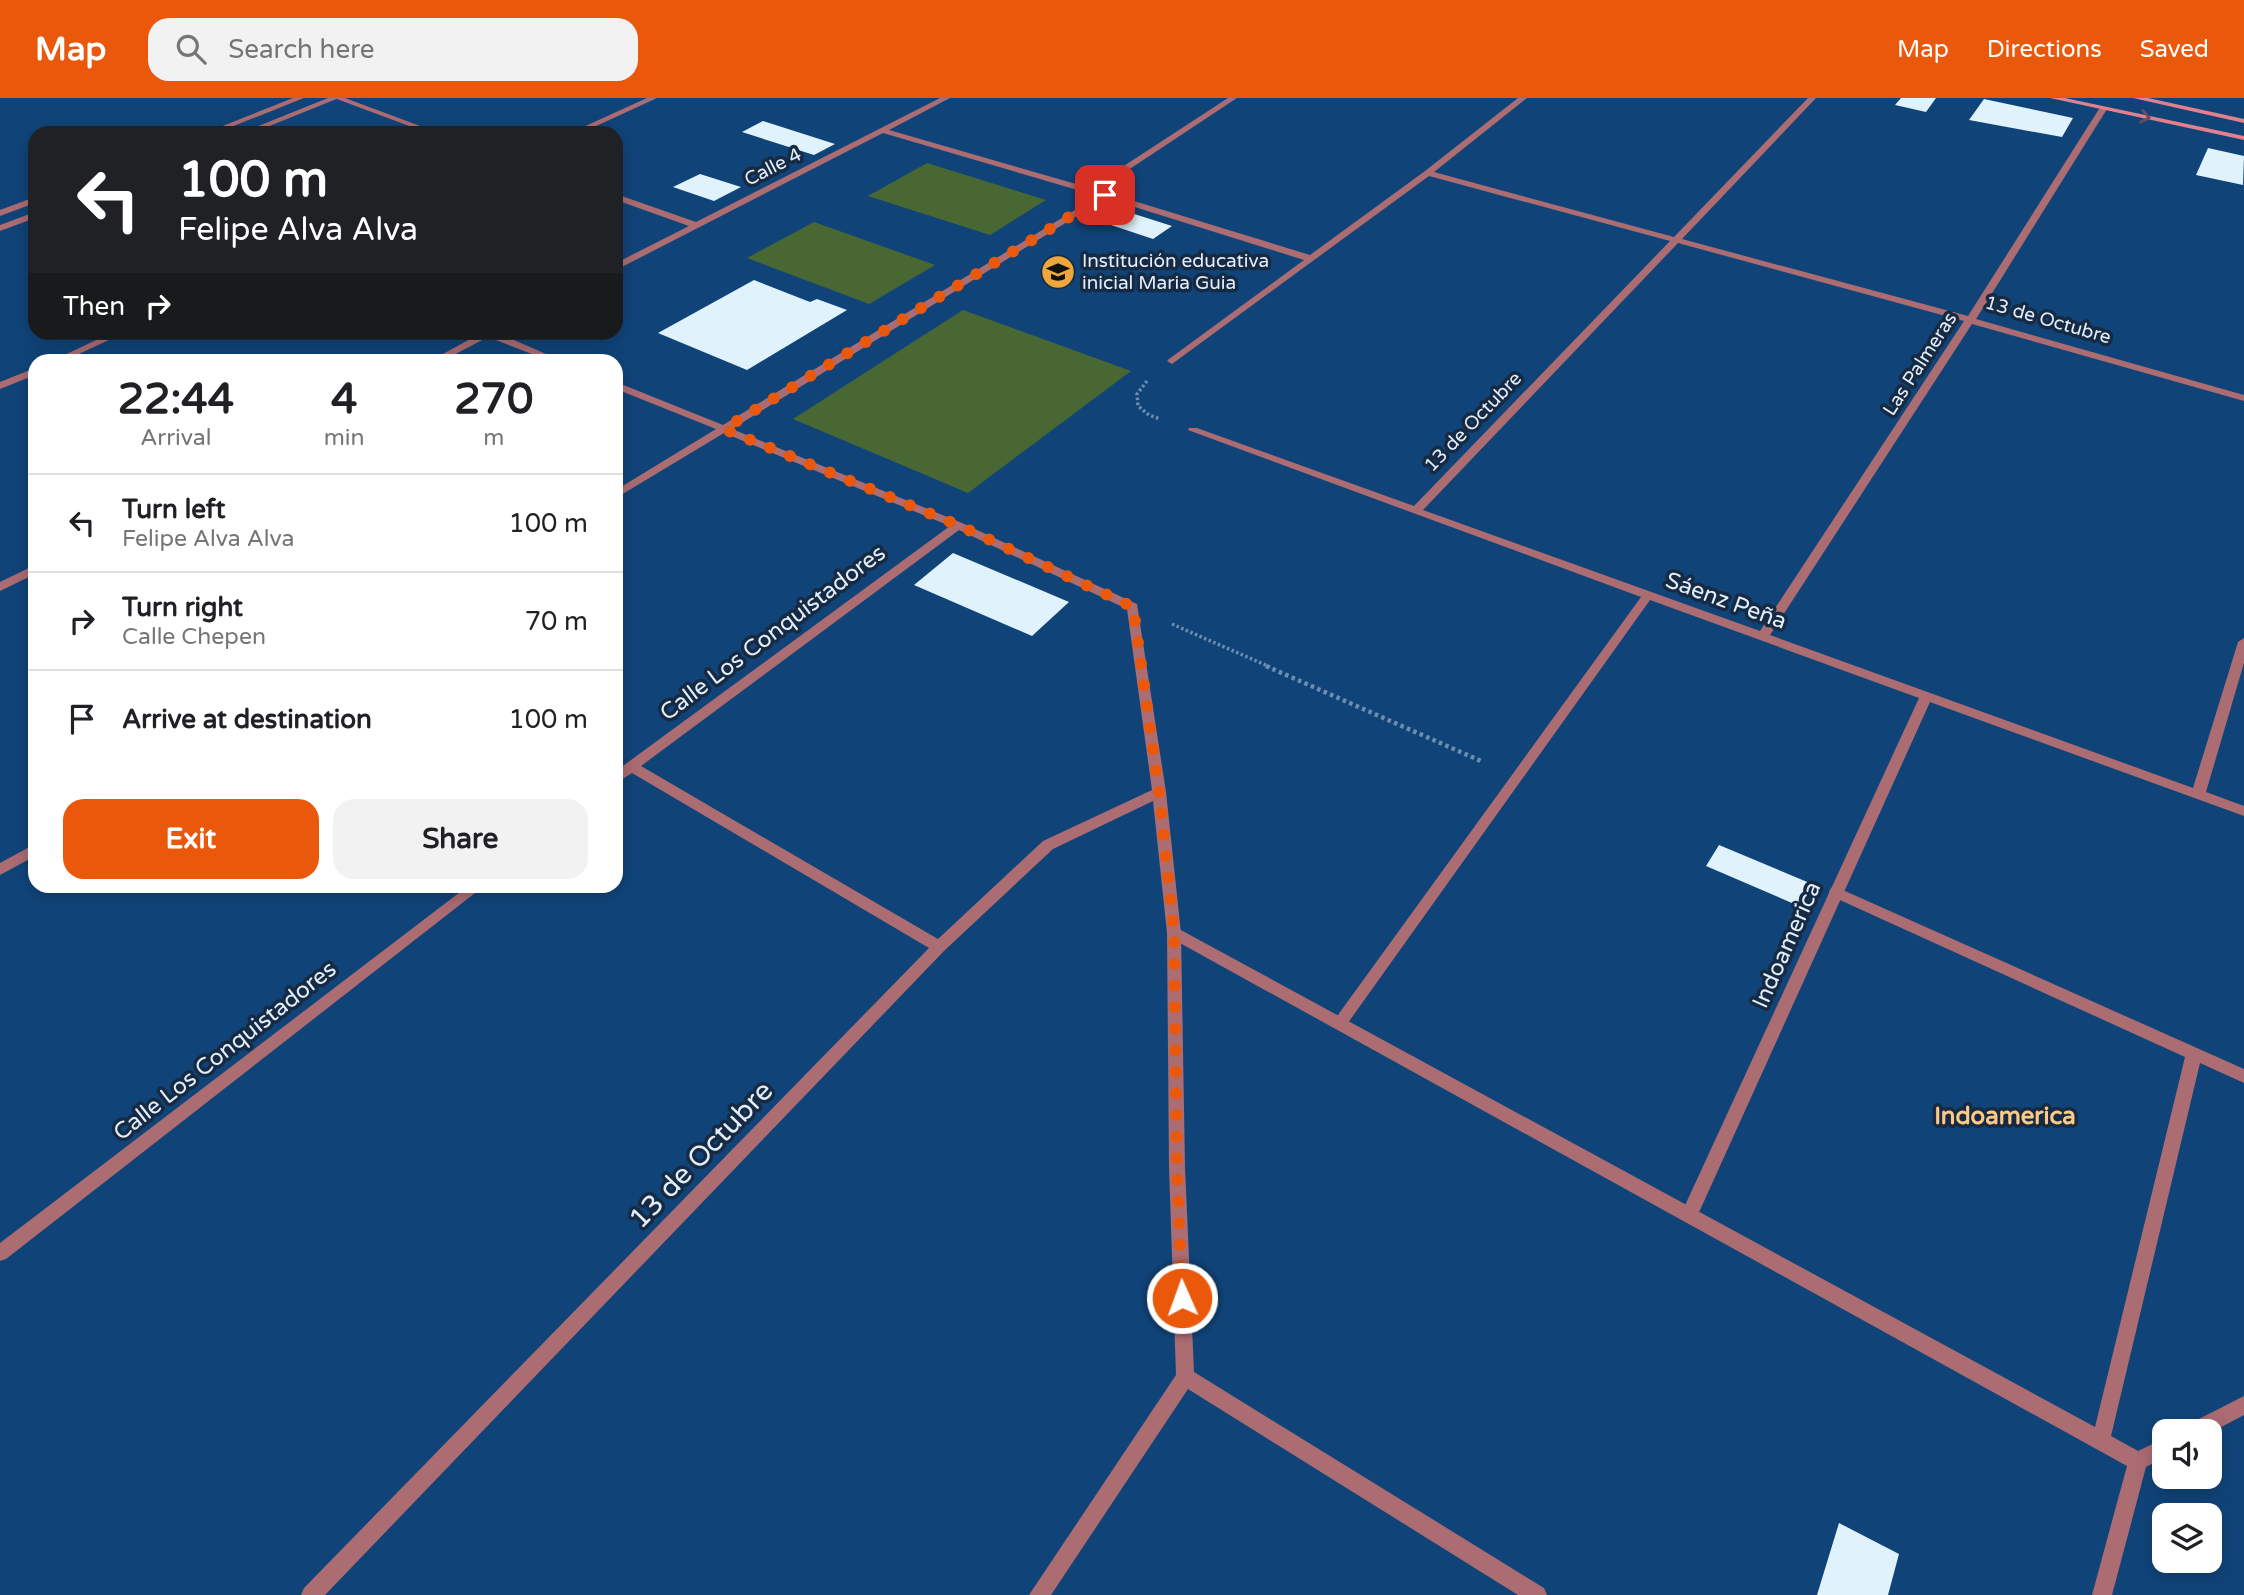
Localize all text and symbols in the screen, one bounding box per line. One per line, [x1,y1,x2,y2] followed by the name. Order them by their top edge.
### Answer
[148,18,638,81] search box
[35,30,106,69] text: Map
[172,30,210,68] icon: search
[228,34,374,65] text: Search here
[1897,35,1949,64] text: Map
[1987,35,2102,64] text: Directions
[2140,35,2209,64] text: Saved
[2139,109,2151,124] one-way arrow
[741,143,805,191] street label: Calle 4
[178,151,328,210] text: 100 m
[63,154,154,245] icon: left
[1075,165,1135,225] pin
[1086,176,1124,214] icon: arrive
[178,211,418,249] text: Felipe Alva Alva
[1082,250,1269,294] place label: Institución educativa inicial Maria Guia
[1039,253,1077,291] school or university icon: Institución educativa inicial Maria Guia
[139,287,177,325] icon: right
[63,291,125,322] text: Then
[1982,291,2114,349] street label: 13 de Octubre
[1878,308,1962,420] street label: Las Palmeras
[1420,368,1526,476] street label: 13 de Octubre
[118,374,234,425] text: 22:44
[331,374,357,425] text: 4
[454,374,533,425] text: 270
[140,424,211,452] text: Arrival
[324,424,365,452] text: min
[483,424,504,452] text: m
[122,494,225,525] text: Turn left
[63,504,101,542] icon: left
[508,508,588,539] text: 100 m
[122,525,294,553] text: Felipe Alva Alva
[655,539,891,727] street label: Calle Los Conquistadores
[1662,566,1790,636] street label: Sáenz Peña
[122,592,243,623] text: Turn right
[63,602,101,640] icon: right
[525,606,588,637] text: 70 m
[122,623,266,651] text: Calle Chepen
[63,700,101,738] icon: arrive
[122,704,372,735] text: Arrive at destination
[508,704,588,735] text: 100 m
[63,799,319,879] button: Exit
[333,799,588,879] button: Share
[1747,877,1827,1013] street label: Indoamerica
[108,955,342,1147] street label: Calle Los Conquistadores
[622,1074,780,1236] street label: 13 de Octubre
[1934,1102,2076,1131] district label: Indoamerica
[1145,1261,1219,1335] position arrow
[2152,1419,2222,1573] map controls
[2152,1419,2222,1489] button: sound
[2152,1503,2222,1573] button: layers

